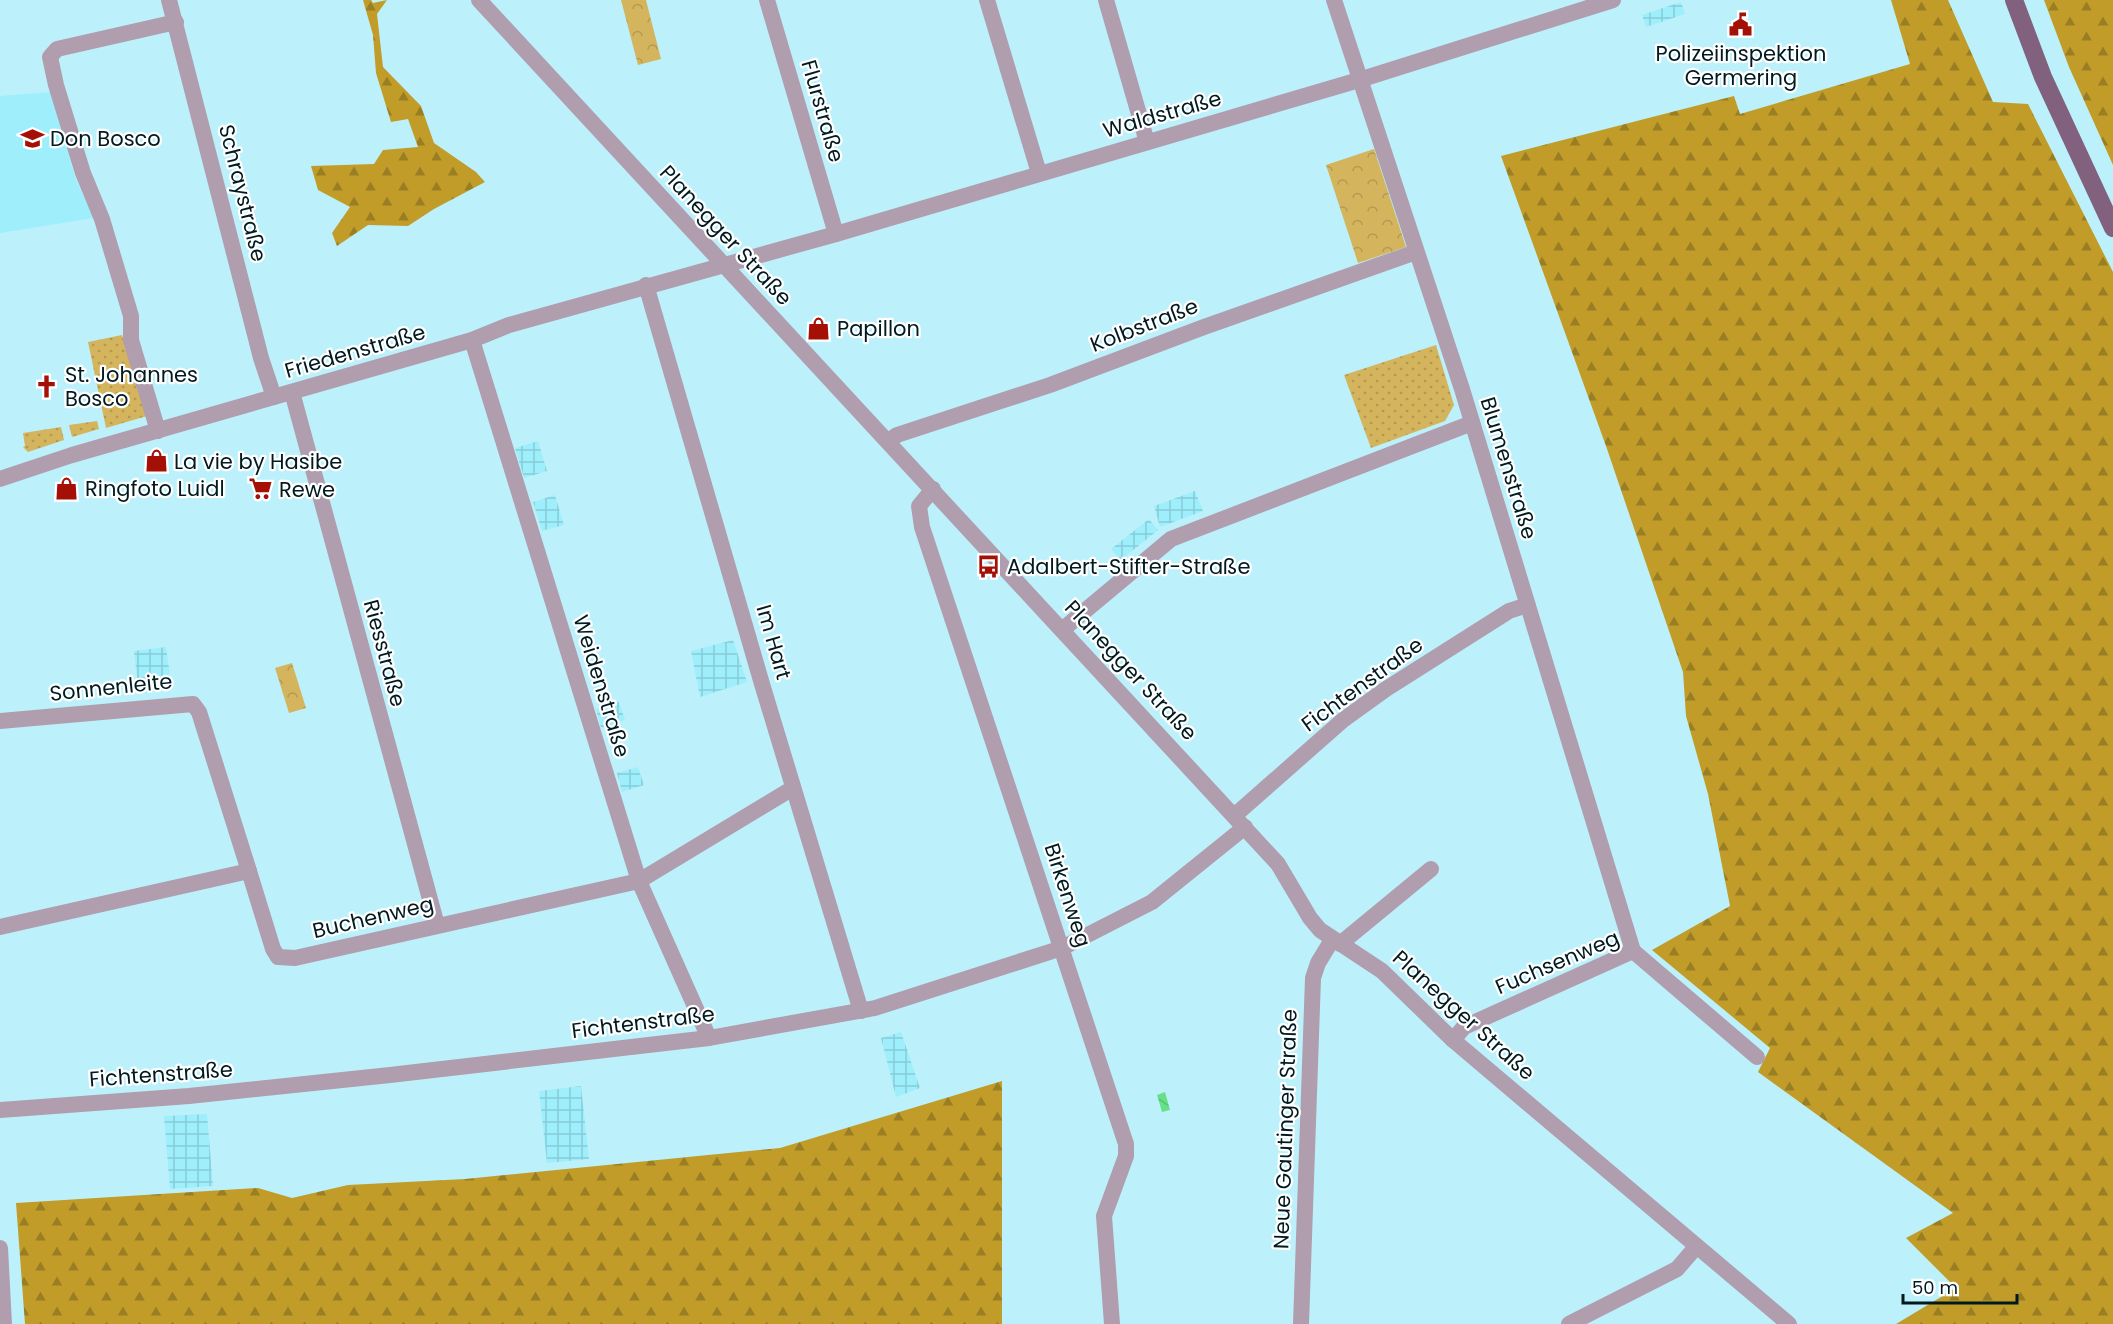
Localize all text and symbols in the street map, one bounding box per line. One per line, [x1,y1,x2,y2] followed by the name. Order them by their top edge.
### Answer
[1728,12,1754,38] public building icon: Polizeiinspektion Germering
[1656,39,1826,92] place label: Polizeiinspektion Germering
[795,57,851,165] street label: Flurstraße
[1099,83,1225,145] street label: Waldstraße
[212,121,274,265] street label: Schraystraße
[50,124,161,153] place label: Don Bosco
[19,125,45,151] school or university icon: Don Bosco
[653,159,799,311] street label: Planegger Straße
[1086,291,1202,359] street label: Kolbstraße
[837,314,920,343] place label: Papillon
[806,315,832,341] shop icon: Papillon
[281,317,429,385] street label: Friedenstraße
[65,360,198,413] place label: St. Johannes Bosco
[34,373,60,399] church icon: St. Johannes Bosco
[1474,393,1544,543] street label: Blumenstraße
[174,447,342,476] place label: La vie by Hasibe
[143,448,169,474] shop icon: La vie by Hasibe
[85,474,225,503] place label: Ringfoto Luidl
[54,475,80,501] shop icon: Ringfoto Luidl
[279,475,335,504] place label: Rewe
[248,476,274,502] supermarket icon: Rewe
[1007,552,1250,581] place label: Adalbert-Stifter-Straße
[976,553,1002,579] bus stop icon: Adalbert-Stifter-Straße
[1058,594,1204,746] street label: Planegger Straße
[357,596,413,710] street label: Riesstraße
[750,601,798,683] street label: Im Hart
[567,611,637,761] street label: Weidenstraße
[1295,630,1429,738] street label: Fichtenstraße
[48,666,174,708] street label: Sonnenleite
[1038,839,1098,951] street label: Birkenweg
[310,889,436,945] street label: Buchenweg
[1491,923,1623,1001] street label: Fuchsenweg
[1387,943,1541,1087] street label: Planegger Straße
[570,999,716,1045] street label: Fichtenstraße
[1266,1009,1304,1249] street label: Neue Gautinger Straße
[88,1055,234,1093] street label: Fichtenstraße
[1903,1267,2017,1305] scale bar
[1912,1275,1958,1300] text: 50 m

